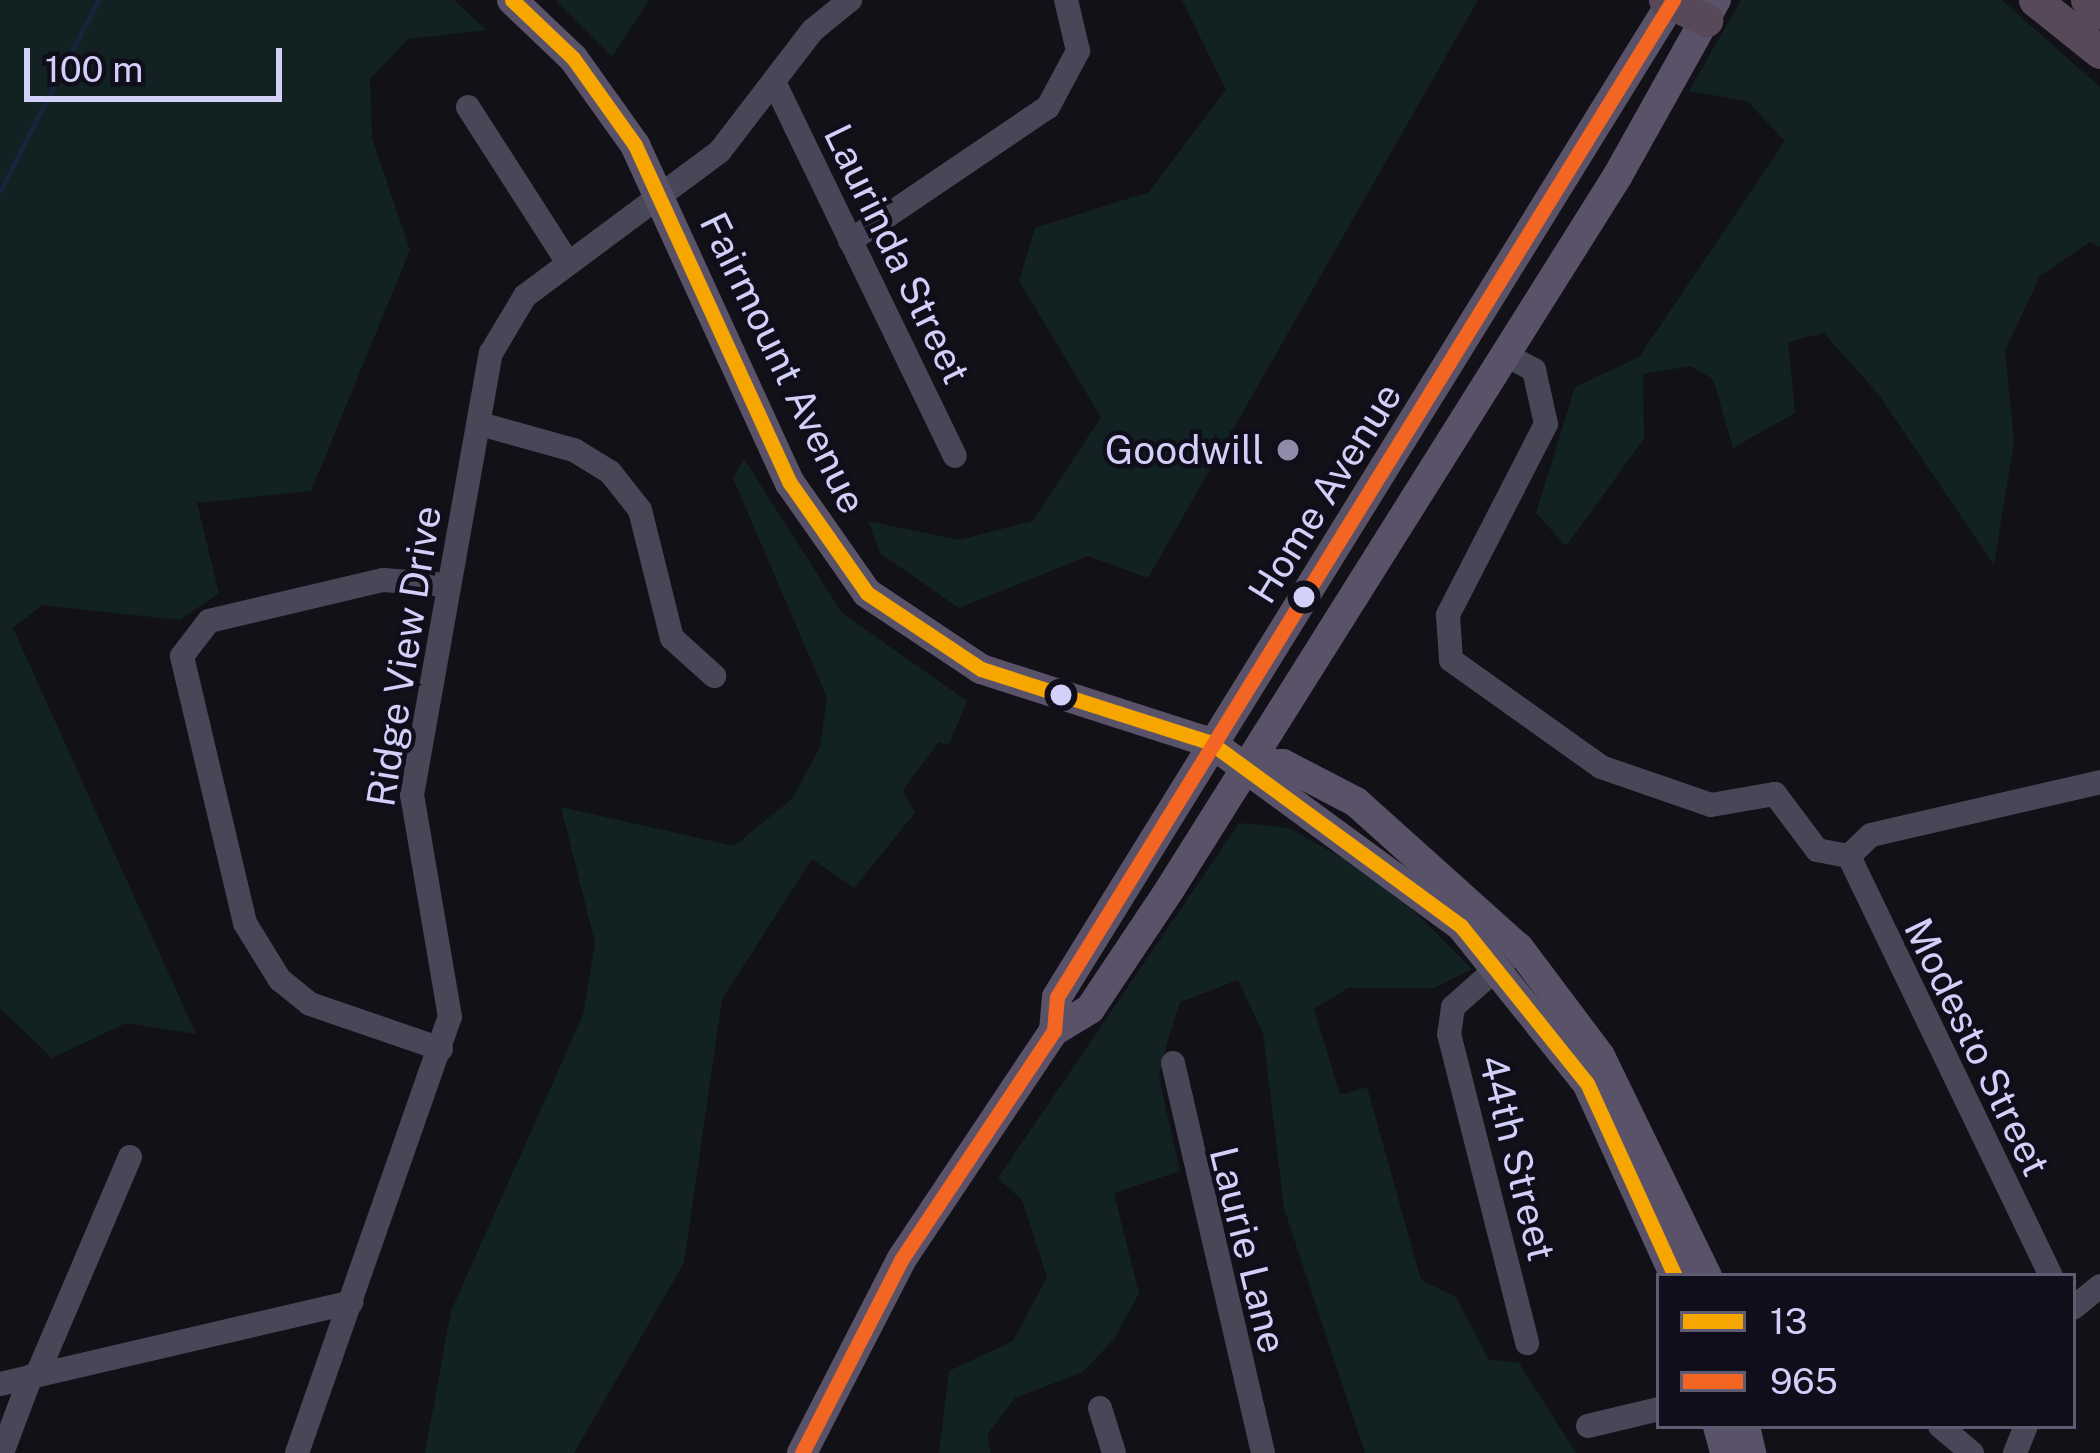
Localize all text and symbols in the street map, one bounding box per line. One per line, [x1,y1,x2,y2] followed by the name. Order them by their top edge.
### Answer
[30,24,288,98] scale bar
[45,48,143,90] text: 100 m
[814,117,980,391] street label: Laurinda Street
[690,205,876,521] street label: Fairmount Avenue
[1239,374,1411,612] street label: Home Avenue
[1105,427,1264,473] place label: Goodwill
[1275,437,1301,463] marker: Goodwill
[357,502,451,810] street label: Ridge View Drive
[1293,586,1315,608] unlabelled marker
[1050,684,1072,706] unlabelled marker
[1894,910,2060,1184] street label: Modesto Street
[1469,1050,1565,1266] street label: 44th Street
[1200,1142,1296,1358] street label: Laurie Lane
[1656,1273,2076,1429] legend
[1770,1300,1807,1342] text: 13
[1770,1360,1838,1402] text: 965

